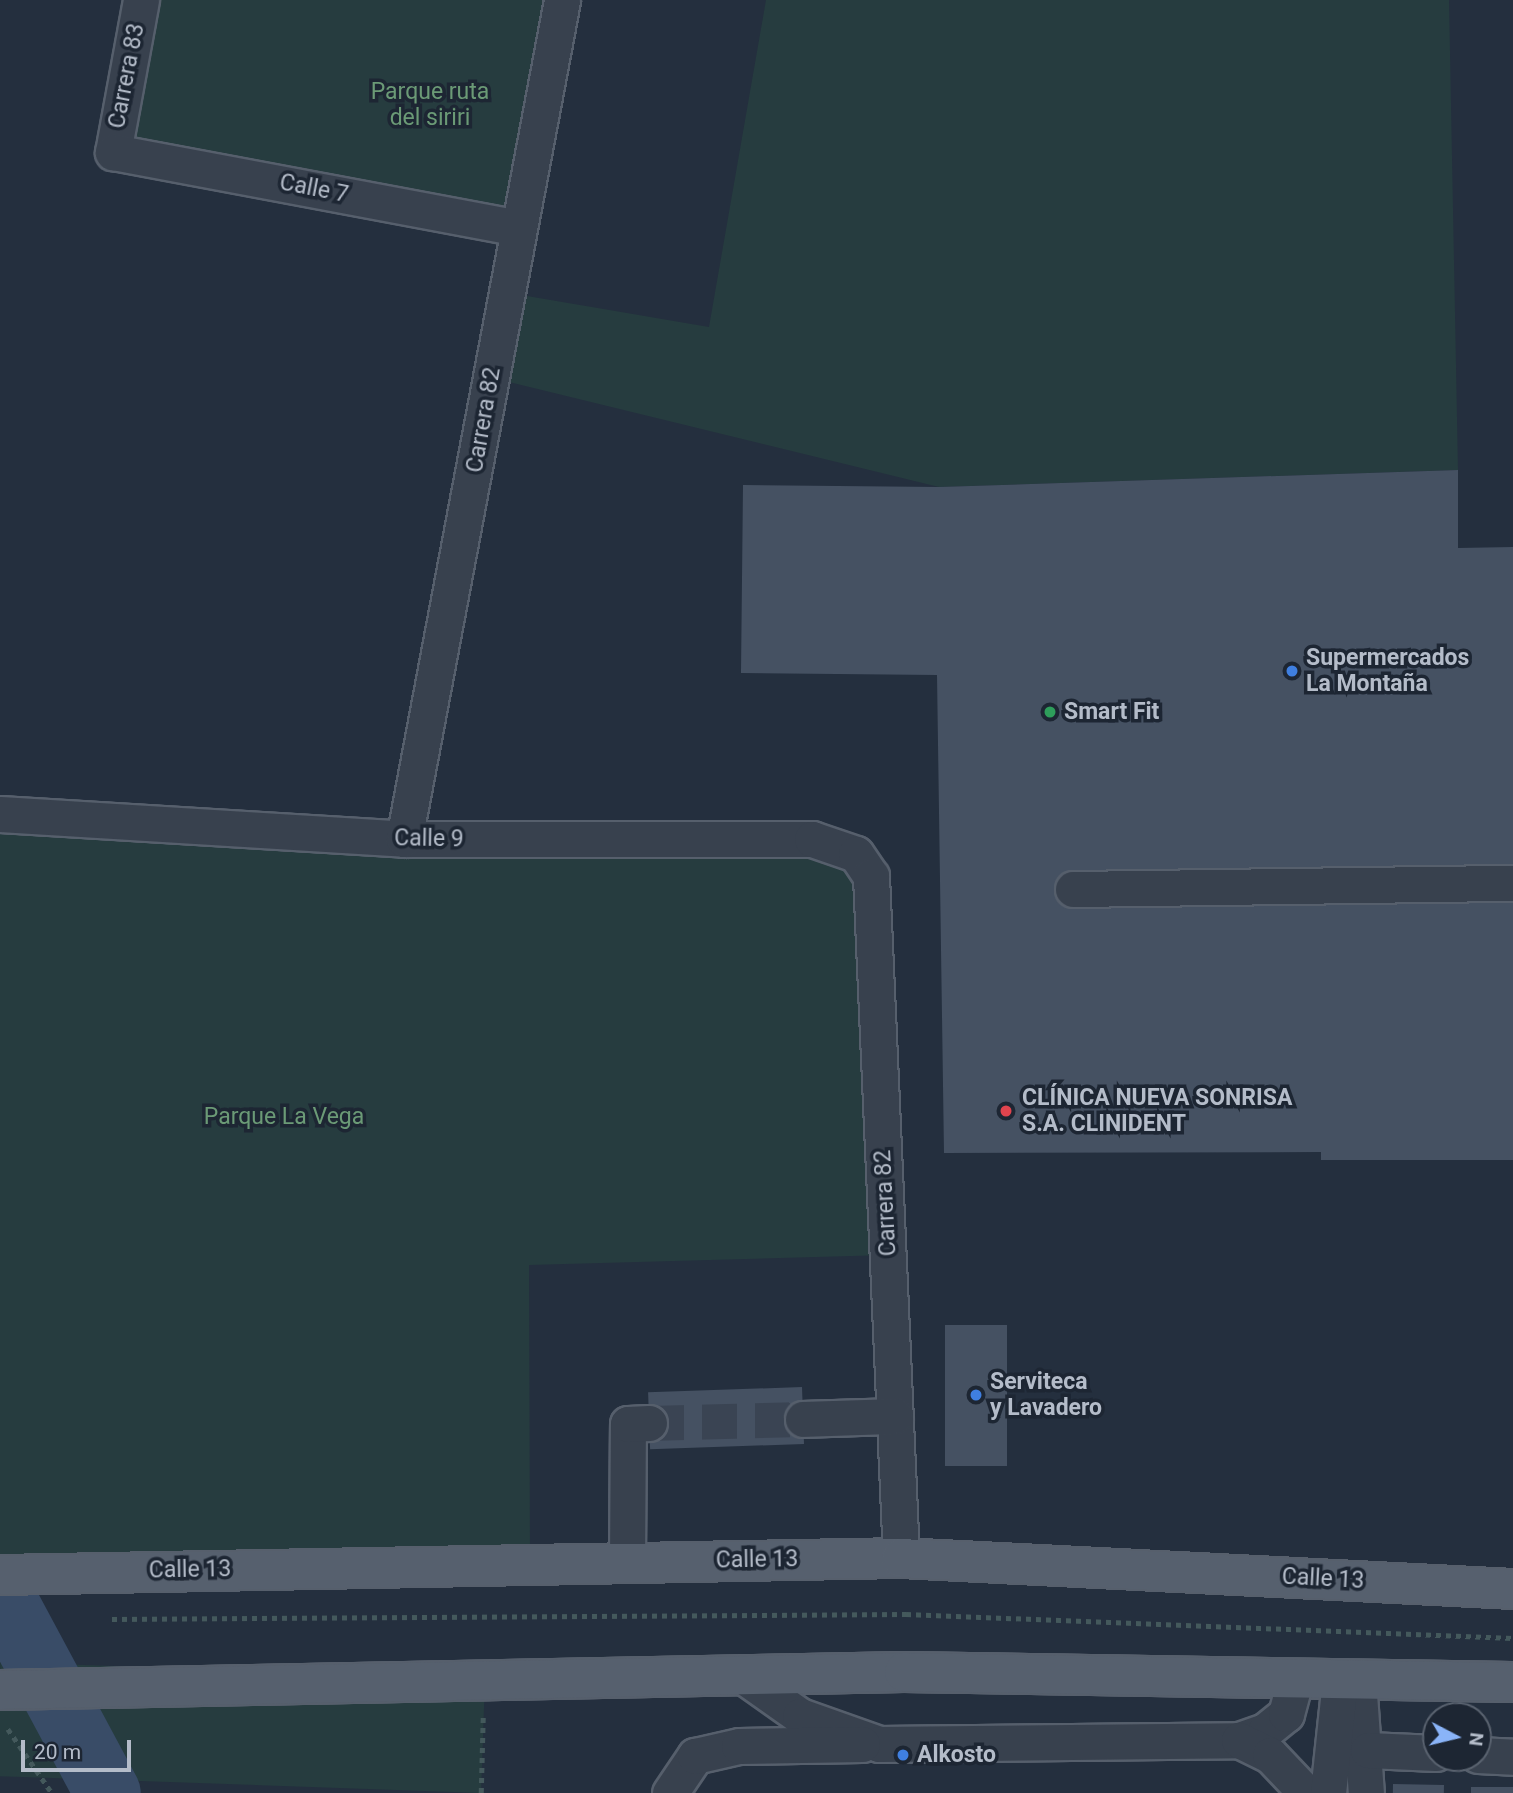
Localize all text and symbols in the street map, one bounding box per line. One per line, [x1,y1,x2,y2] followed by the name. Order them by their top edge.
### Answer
[103,21,151,131] street label: Carrera 83
[371,78,489,132] park label: Parque ruta del siriri
[277,169,351,209] street label: Calle 7
[461,365,507,475] street label: Carrera 82
[1306,644,1469,698] place label: Supermercados La Montaña
[1284,663,1300,679] marker: Supermercados La Montaña
[1064,698,1159,726] place label: Smart Fit
[1042,704,1058,720] marker: Smart Fit
[394,825,464,853] street label: Calle 9
[1022,1084,1292,1138] place label: CLÍNICA NUEVA SONRISA S.A. CLINIDENT
[996,1101,1016,1121] marker: CLÍNICA NUEVA SONRISA S.A. CLINIDENT
[204,1103,364,1131] park label: Parque La Vega
[869,1149,903,1257] street label: Carrera 82
[990,1368,1102,1422] place label: Serviteca y Lavadero
[968,1387,984,1403] marker: Serviteca y Lavadero
[716,1545,798,1575] street label: Calle 13
[149,1555,231,1585] street label: Calle 13
[1281,1563,1365,1595] street label: Calle 13
[1422,1702,1492,1772] north arrow
[24,1727,135,1771] scale bar
[1464,1731,1489,1747] text: N
[34,1740,81,1764] text: 20 m
[917,1741,996,1769] place label: Alkosto
[895,1747,911,1763] marker: Alkosto

